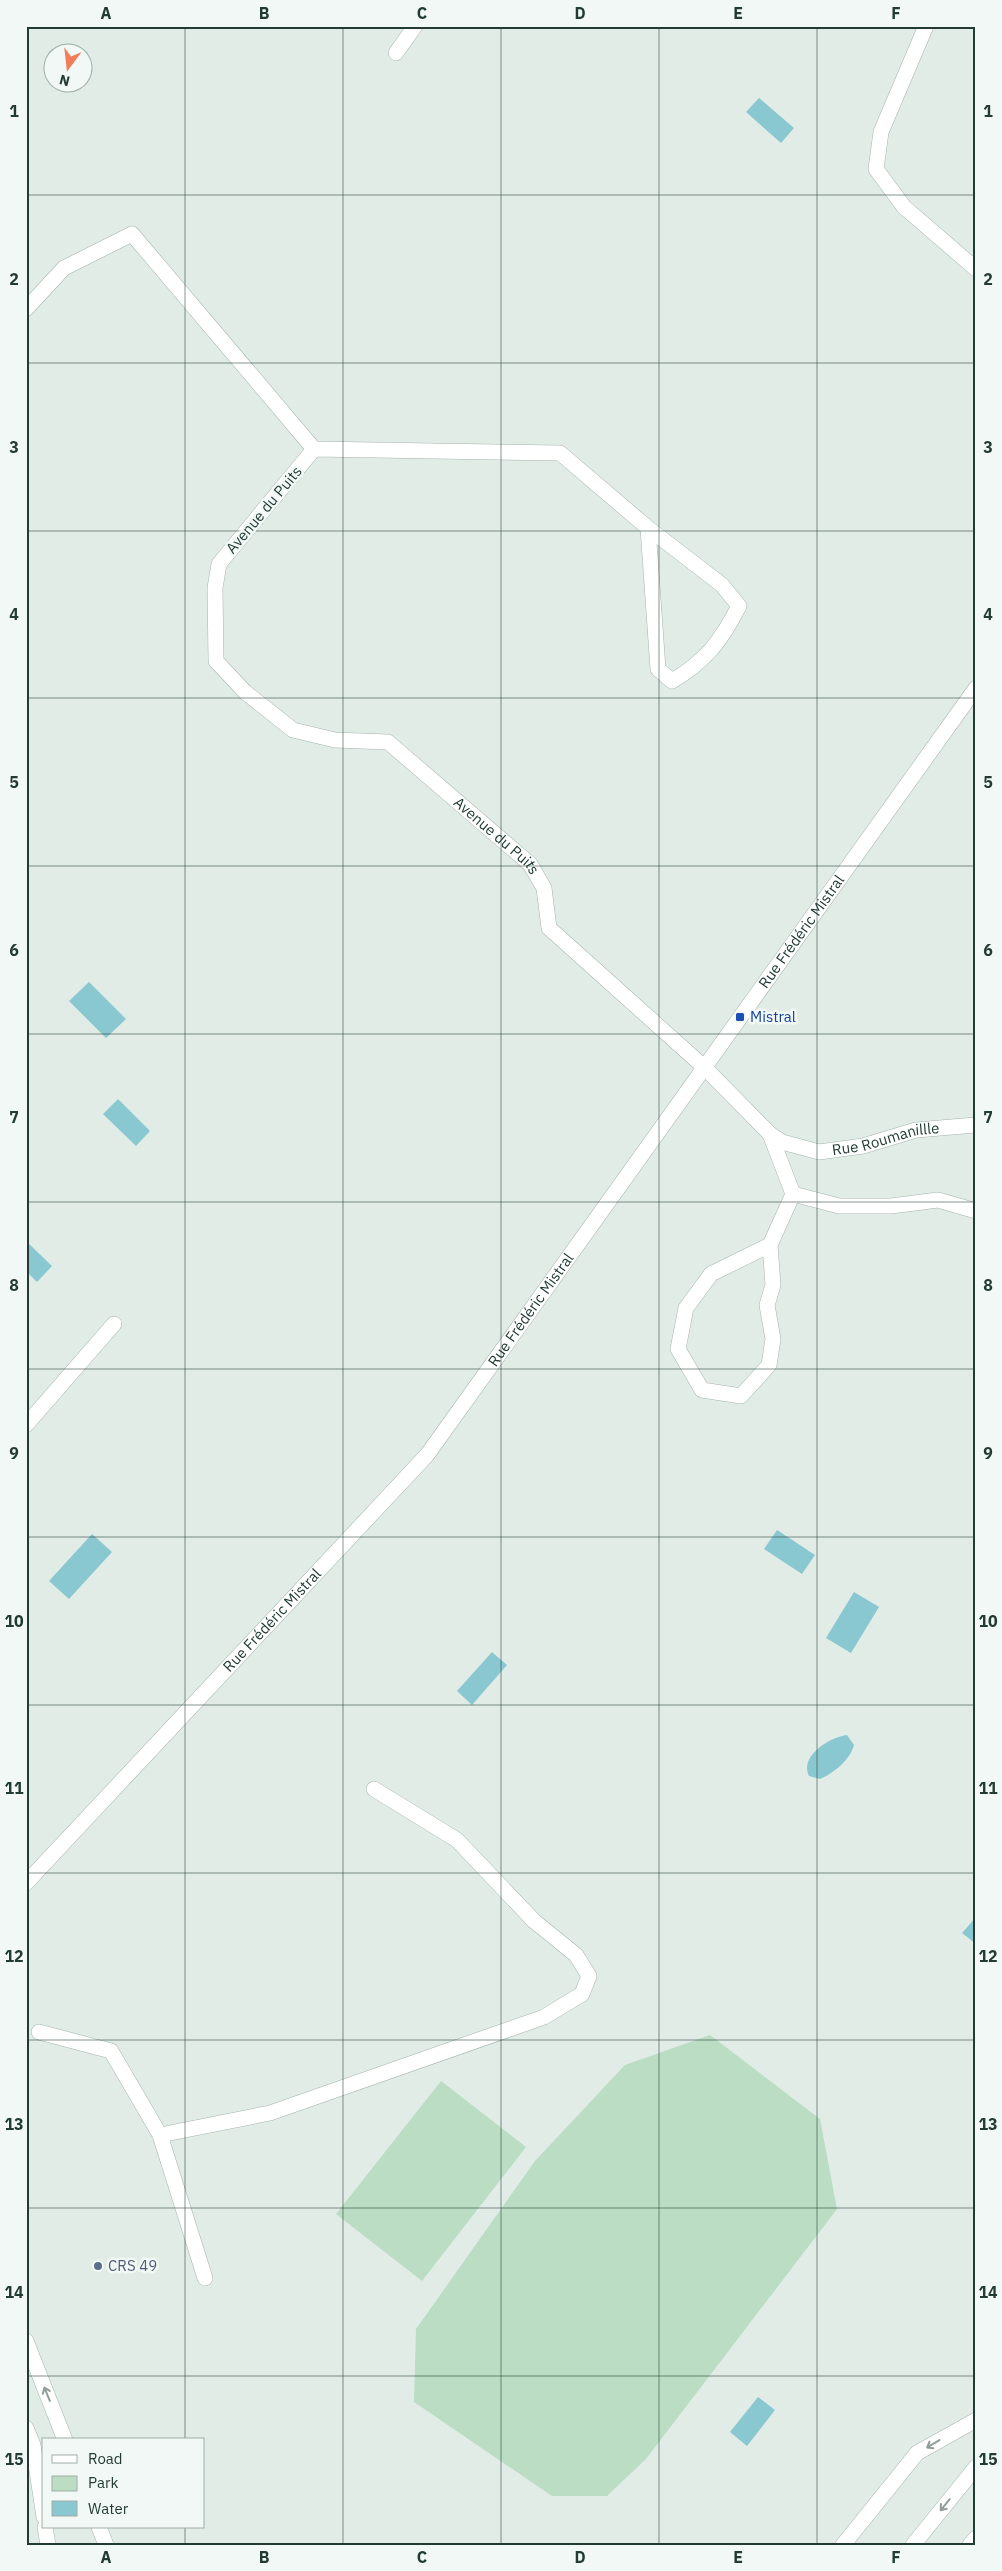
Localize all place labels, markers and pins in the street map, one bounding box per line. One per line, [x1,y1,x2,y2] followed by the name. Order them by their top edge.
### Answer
[750,1007,796,1026] place label: Mistral
[734,1011,746,1023] marker: Mistral
[108,2256,157,2275] place label: CRS 49
[92,2260,104,2272] marker: CRS 49

